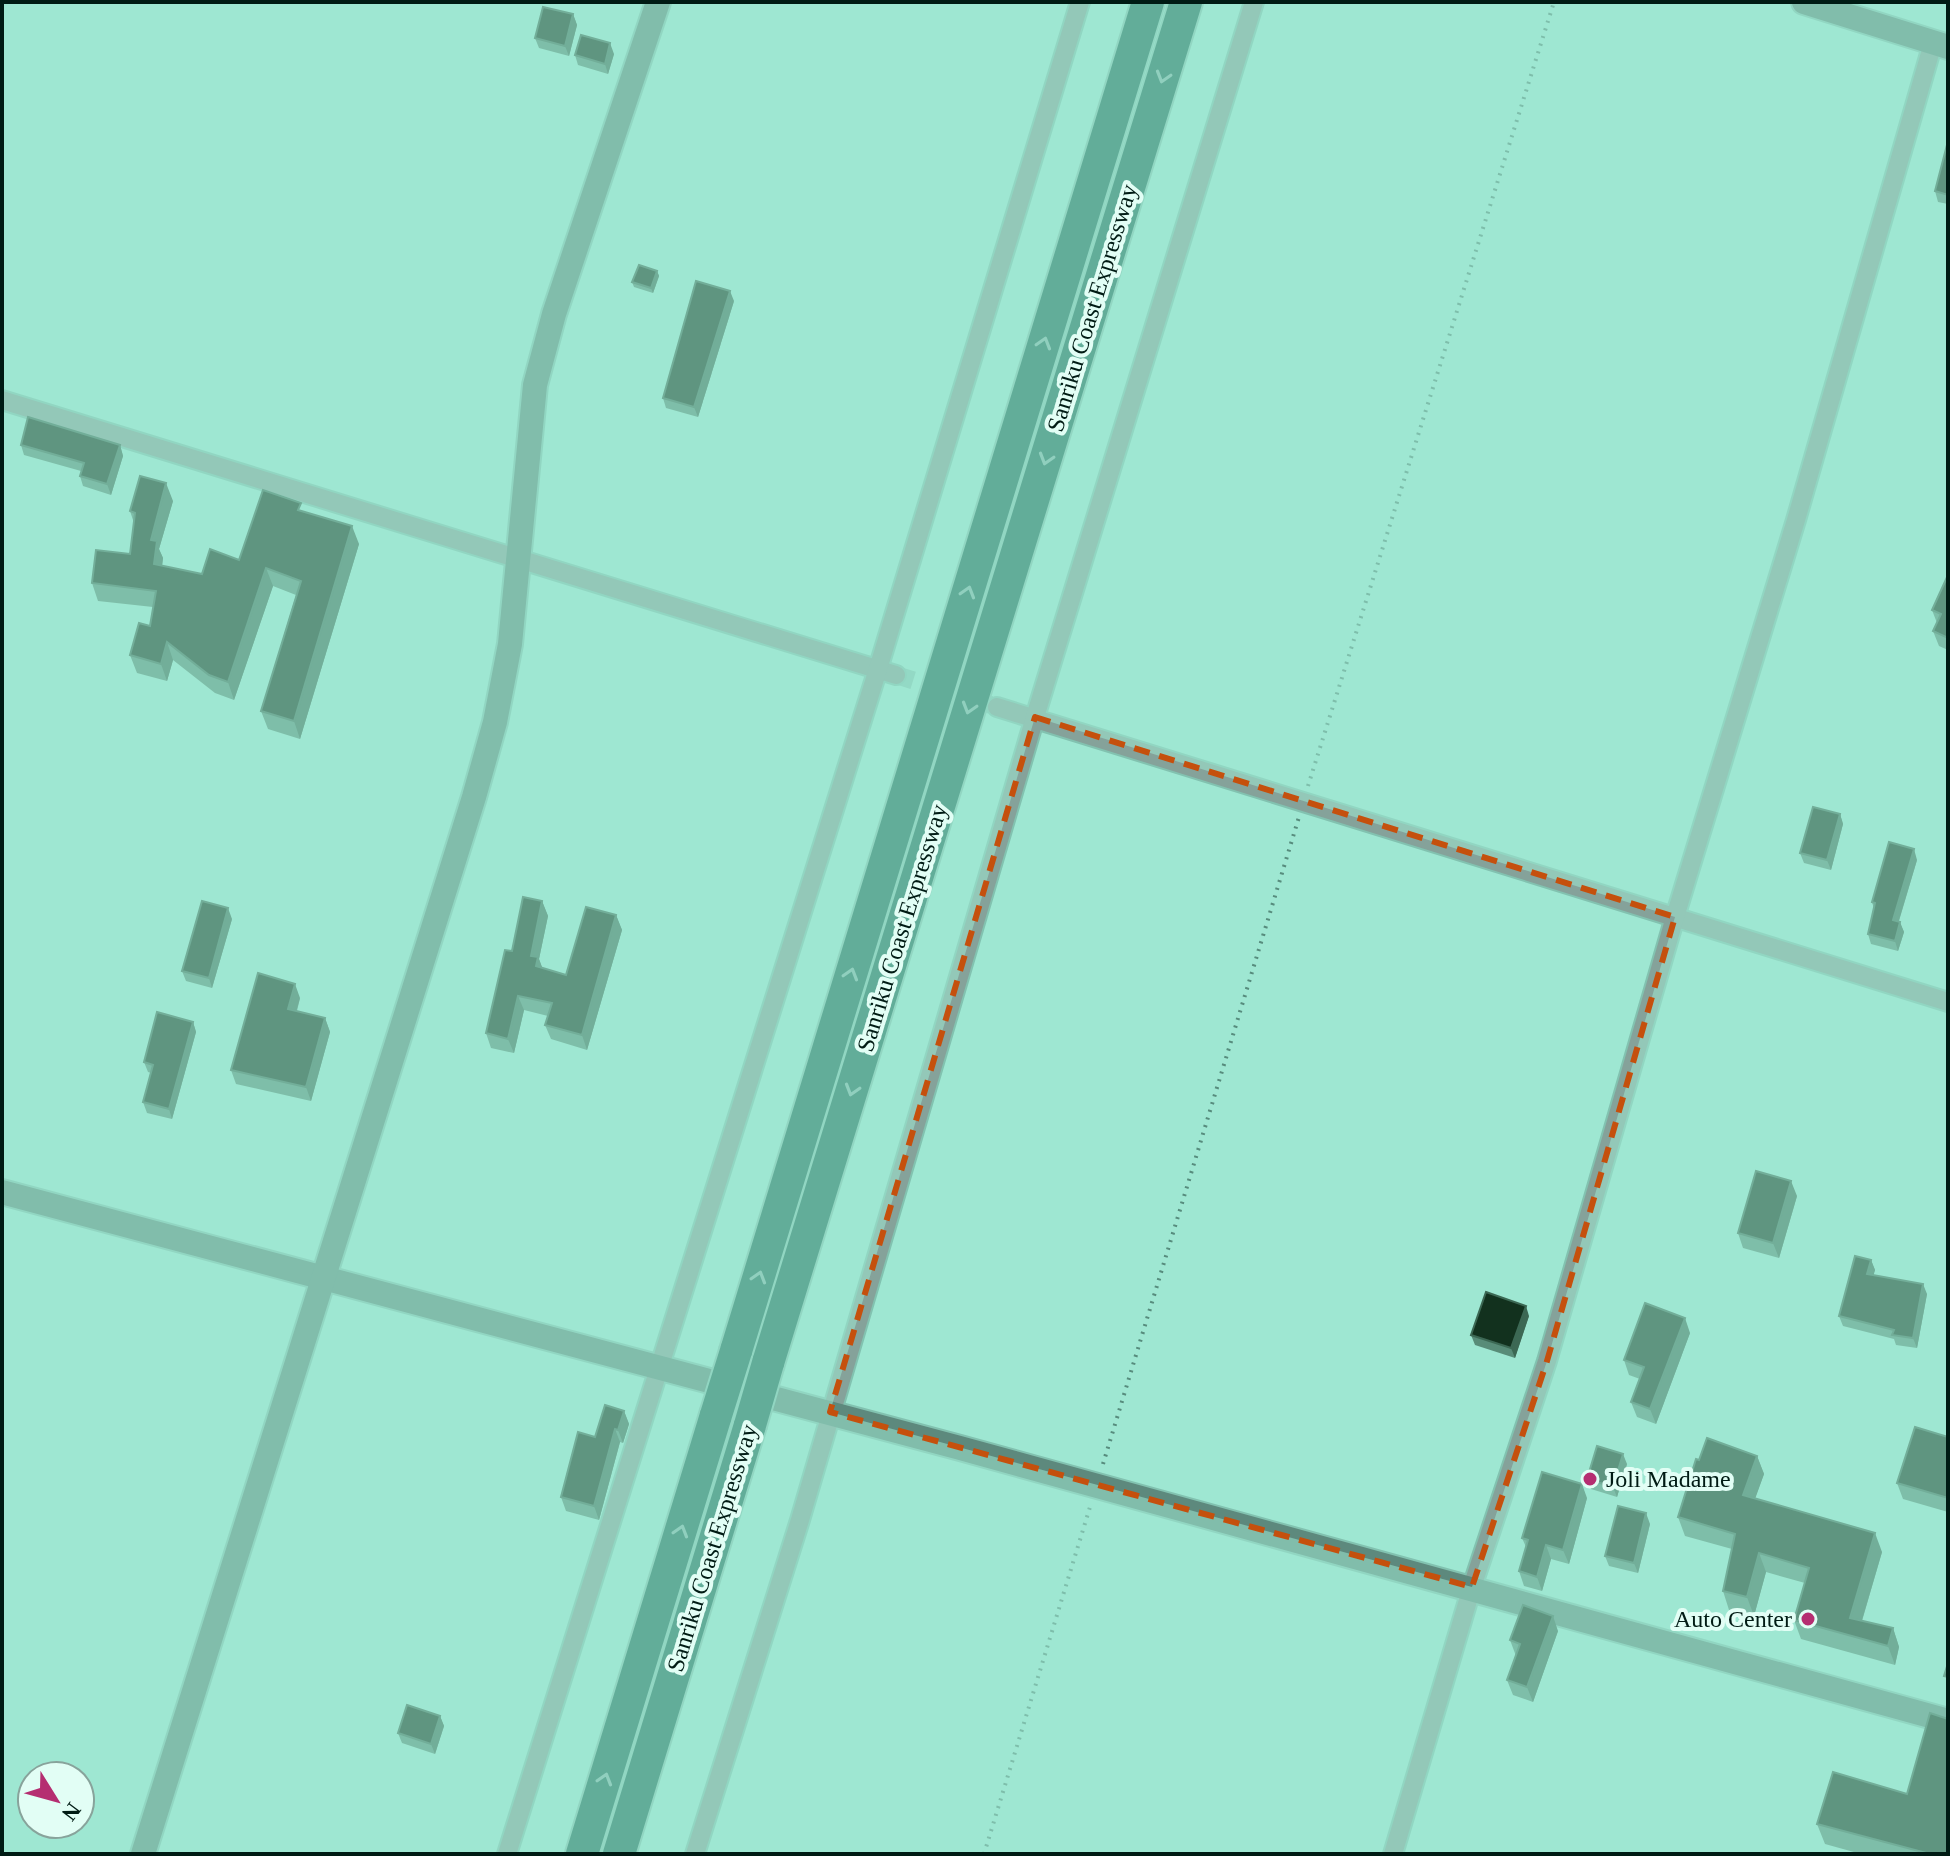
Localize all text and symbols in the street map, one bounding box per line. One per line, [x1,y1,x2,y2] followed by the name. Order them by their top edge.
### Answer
[1156,69,1172,83] one-way arrow
[1042,181,1142,435] street label: Sanriku Coast Expressway
[1035,337,1051,351] one-way arrow
[1039,451,1055,465] one-way arrow
[959,585,975,599] one-way arrow
[962,700,978,714] one-way arrow
[852,801,952,1055] street label: Sanriku Coast Expressway
[842,968,858,982] one-way arrow
[845,1083,861,1096] one-way arrow
[750,1270,766,1284] one-way arrow
[662,1421,762,1675] street label: Sanriku Coast Expressway
[1606,1466,1731,1492] place label: Joli Madame
[1581,1470,1599,1488] marker: Joli Madame
[671,1524,687,1538] one-way arrow
[1674,1606,1792,1632] place label: Auto Center
[1799,1610,1817,1628] marker: Auto Center
[16,1760,96,1840] north arrow
[595,1773,611,1787] one-way arrow
[57,1798,86,1826] text: N

